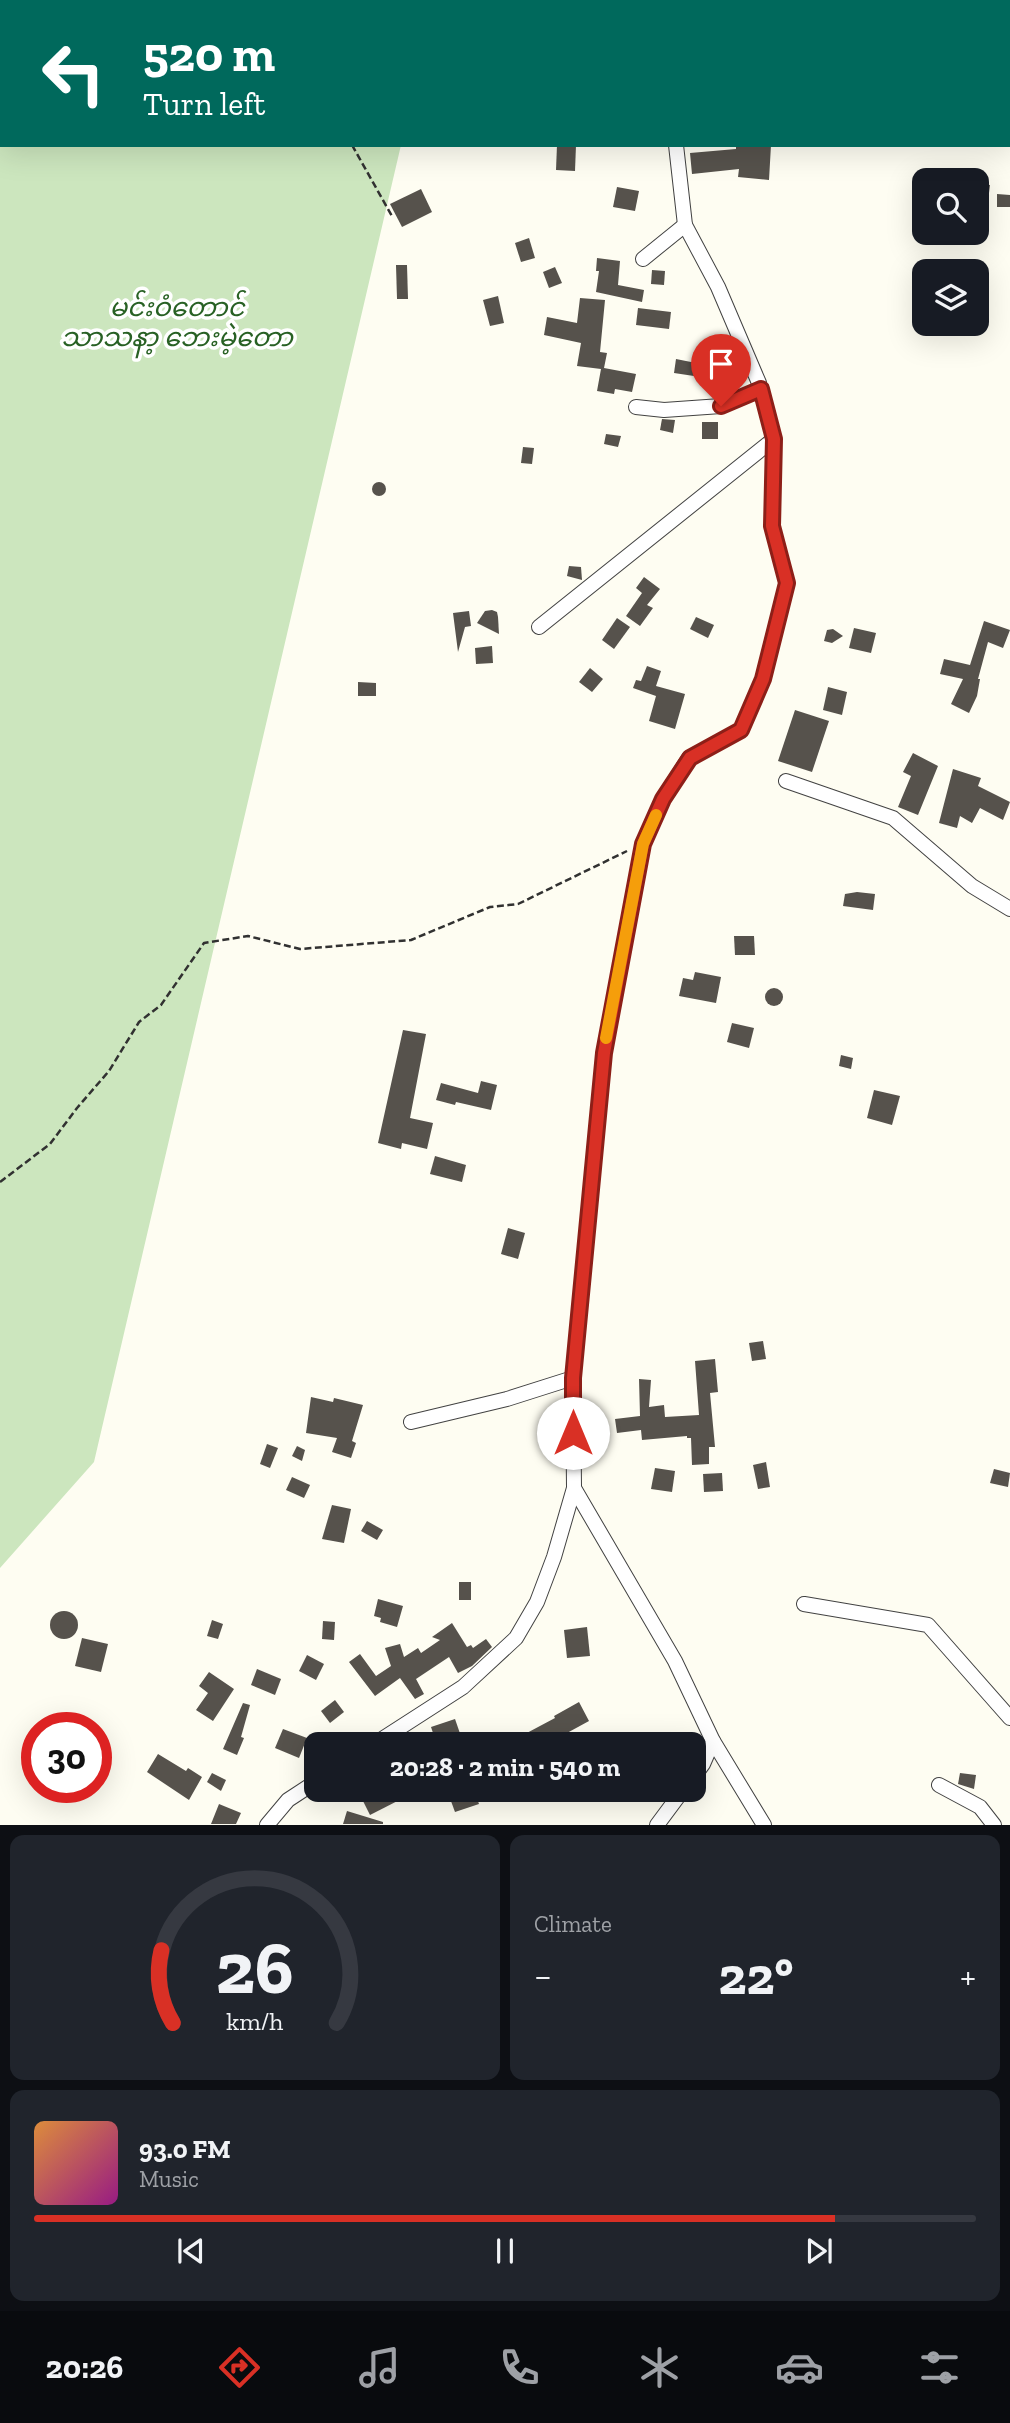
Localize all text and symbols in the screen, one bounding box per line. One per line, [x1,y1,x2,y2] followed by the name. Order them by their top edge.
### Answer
[143,25,275,84] text: 520 m
[28,28,119,119] icon: left
[143,85,265,123] text: Turn left
[912,168,989,336] map controls
[912,168,989,245] button: search
[912,259,989,336] button: layers
[61,289,294,359] park label: မင်းဝံတောင် သာသနာ့ ‌ဘေးမဲ့တော
[691,334,751,406] pin
[702,345,740,383] icon: arrive
[536,1396,610,1470] position arrow
[21,1712,112,1803] speed limit sign: 30
[390,1751,620,1783] text: 20:28 · 2 min · 540 m
[534,1910,612,1938] text: Climate
[216,1925,294,2013] text: 26
[719,1945,793,2007] text: 22°
[534,1953,552,1999] text: −
[960,1953,976,1999] text: +
[226,2006,284,2036] text: km/h
[139,2133,231,2165] text: 93.0 FM
[139,2165,199,2193] text: Music
[172,2232,210,2270] icon: previous
[486,2232,524,2270] icon: pause
[800,2232,838,2270] icon: next
[215,2343,264,2392] icon: directions
[355,2343,404,2392] icon: music
[495,2343,544,2392] icon: phone
[635,2343,684,2392] icon: climate
[775,2343,824,2392] icon: car
[915,2343,964,2392] icon: filters
[46,2348,123,2386] text: 20:26

